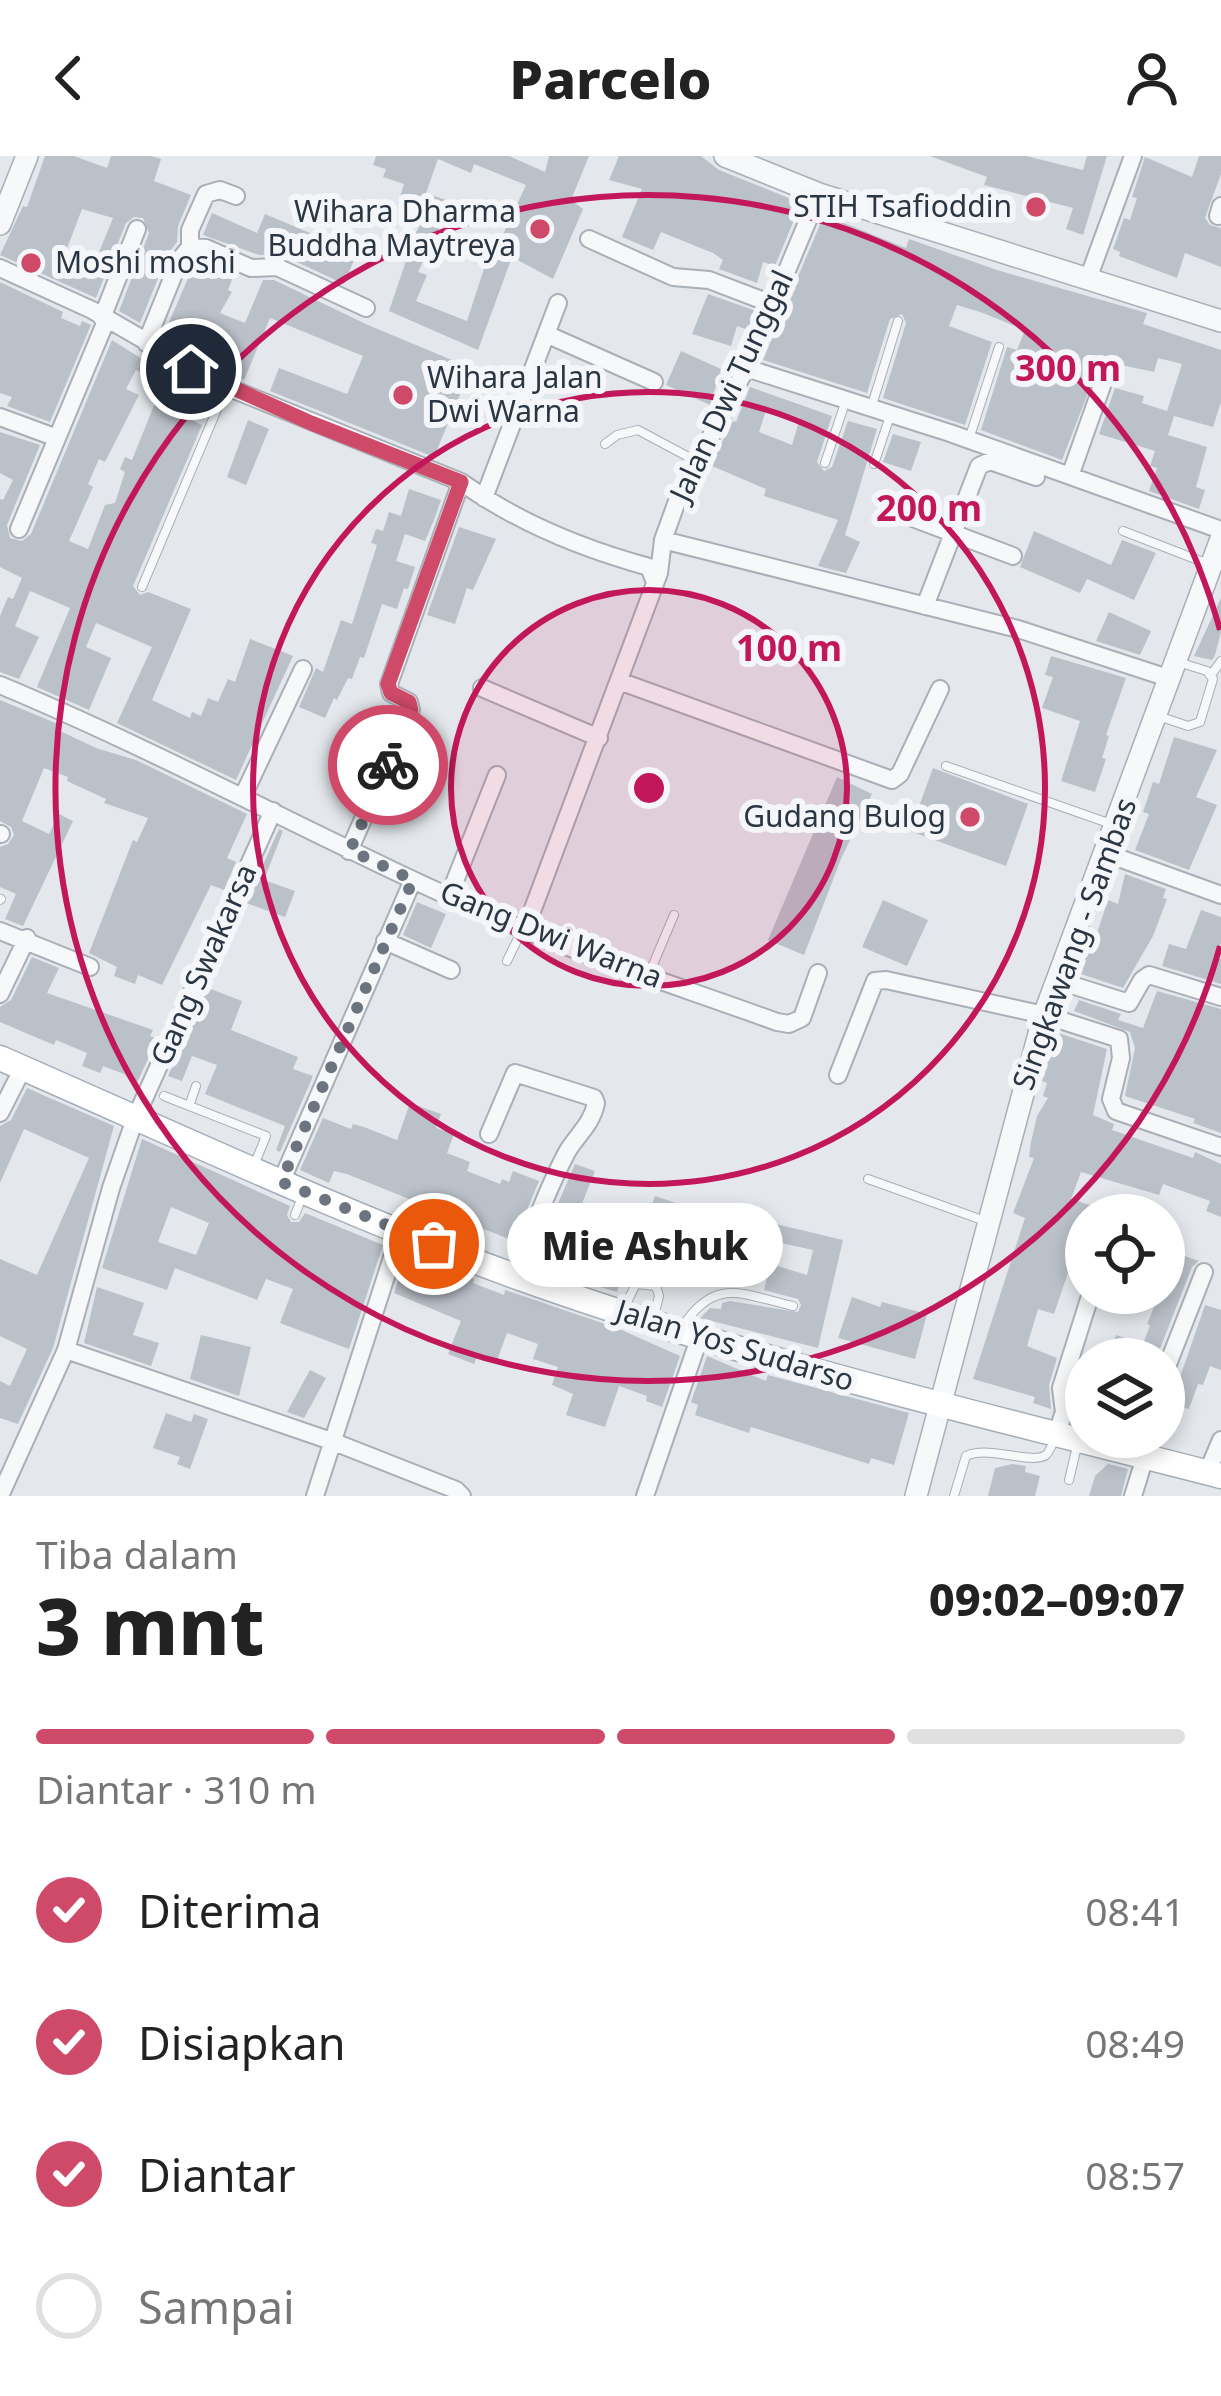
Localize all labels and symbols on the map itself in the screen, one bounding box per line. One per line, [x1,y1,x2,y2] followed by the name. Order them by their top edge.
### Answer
[793,185,1012,226] place label: STIH Tsafioddin
[267,190,516,265] place label: Wihara Dharma Buddha Maytreya
[1023,194,1049,220] marker: STIH Tsafioddin
[527,216,553,242] marker: Wihara Dharma Buddha Maytreya
[55,241,236,282] place label: Moshi moshi
[18,250,44,276] marker: Moshi moshi
[658,263,802,510] street label: Jalan Dwi Tunggal
[140,318,242,420] pin
[1015,343,1121,392] text: 300 m
[427,356,603,431] place label: Wihara Jalan Dwi Warna
[390,382,416,408] marker: Wihara Jalan Dwi Warna
[876,483,982,532] text: 200 m
[736,623,842,672] text: 100 m
[328,705,448,825] courier
[628,767,670,809] centre of rings
[1002,792,1145,1095] street label: Singkawang - Sambas
[743,795,946,836] place label: Gudang Bulog
[957,804,983,830] marker: Gudang Bulog
[140,857,265,1072] street label: Gang Swakarsa
[434,870,669,997] street label: Gang Dwi Warna
[383,1193,485,1295] pin
[506,1202,782,1286] callout: Mie Ashuk
[609,1288,860,1400] street label: Jalan Yos Sudarso

